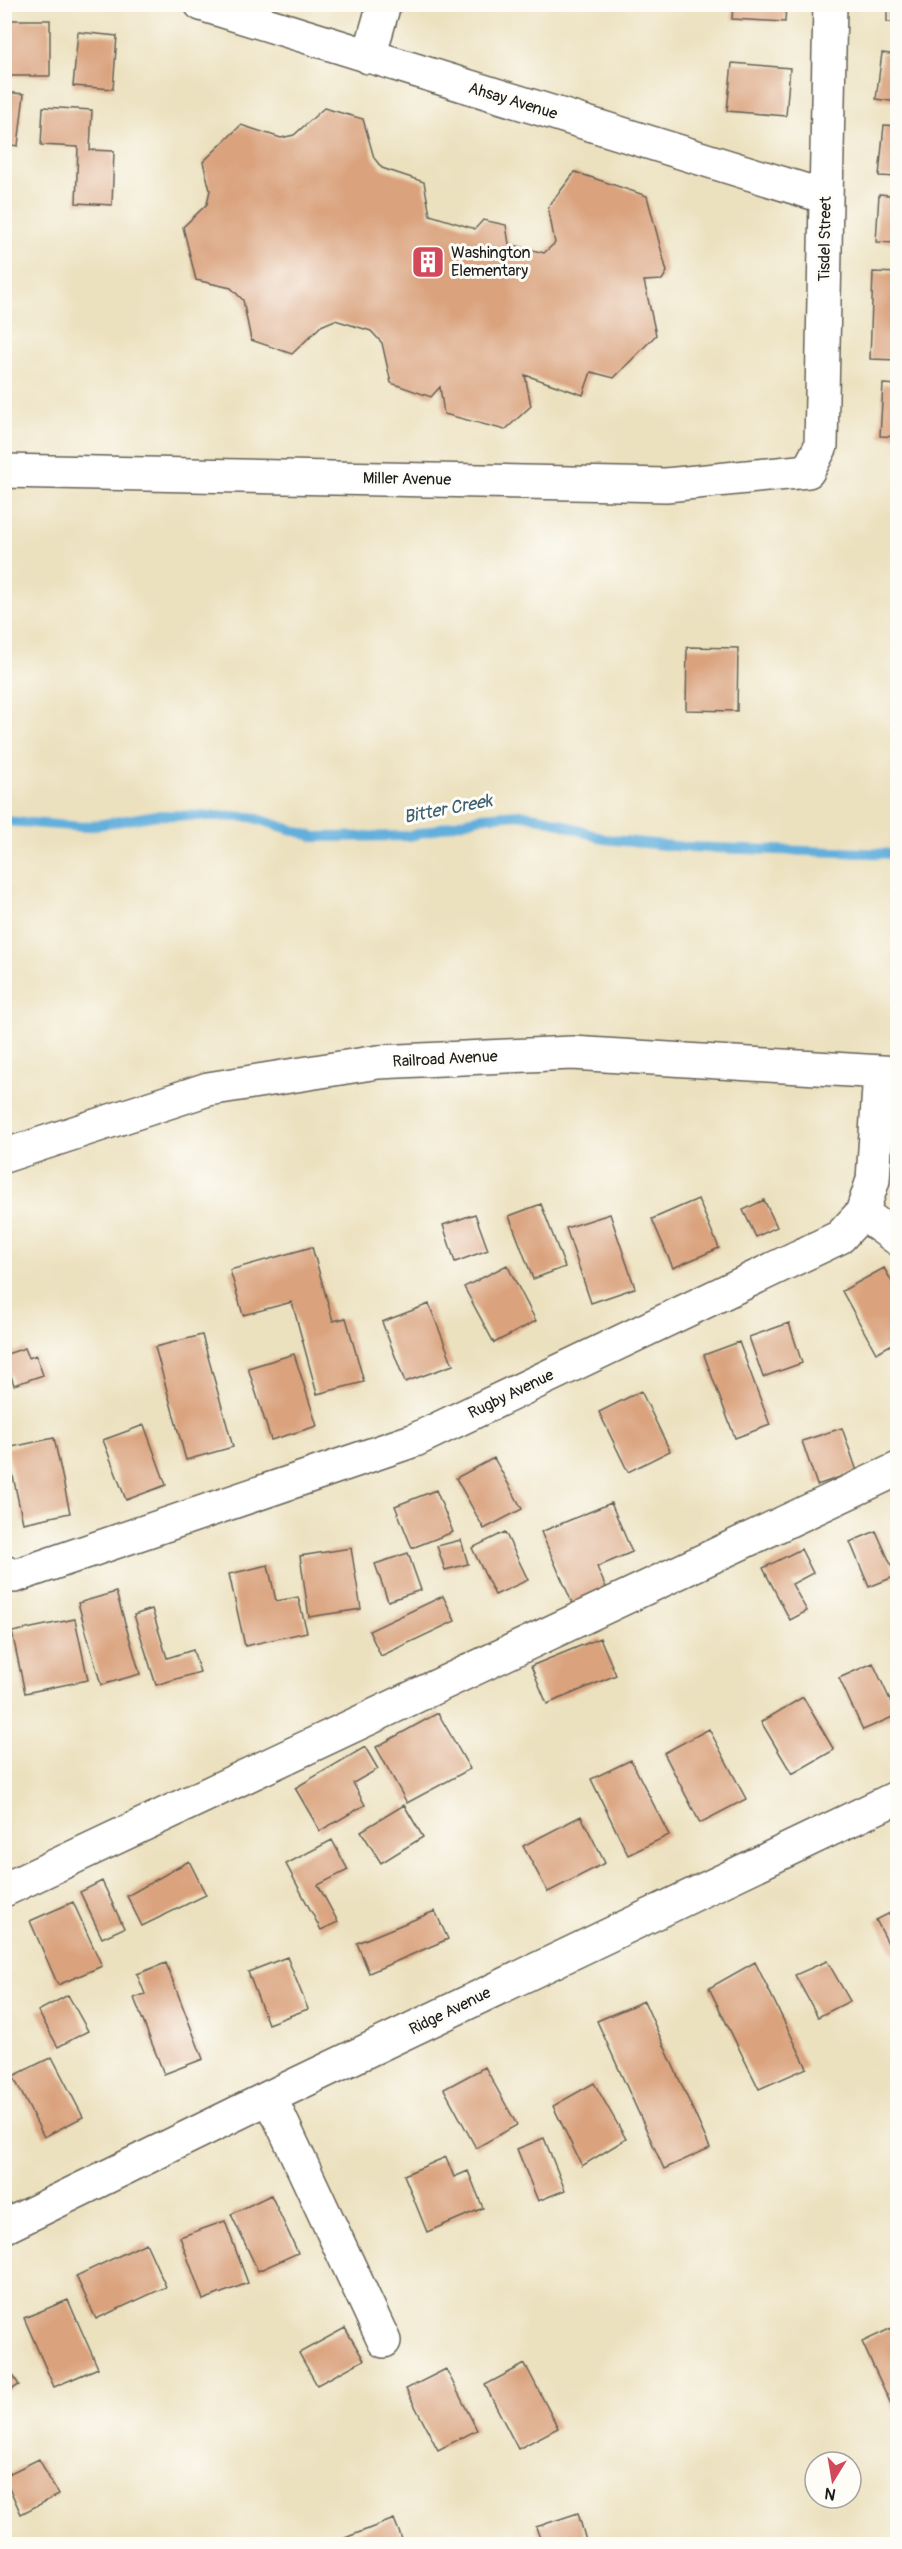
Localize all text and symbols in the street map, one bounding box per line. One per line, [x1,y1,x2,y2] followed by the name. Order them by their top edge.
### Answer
[466,78,560,124] street label: Ahsay Avenue
[814,196,836,282] street label: Tisdel Street
[451,243,531,281] place label: Washington Elementary
[410,244,446,280] building icon: Washington Elementary
[363,468,451,490] street label: Miller Avenue
[402,789,496,829] water label: Bitter Creek
[392,1046,498,1072] street label: Railroad Avenue
[465,1365,557,1423] street label: Rugby Avenue
[406,1983,494,2039] street label: Ridge Avenue
[803,2450,863,2510] north arrow
[823,2483,838,2505] text: N

